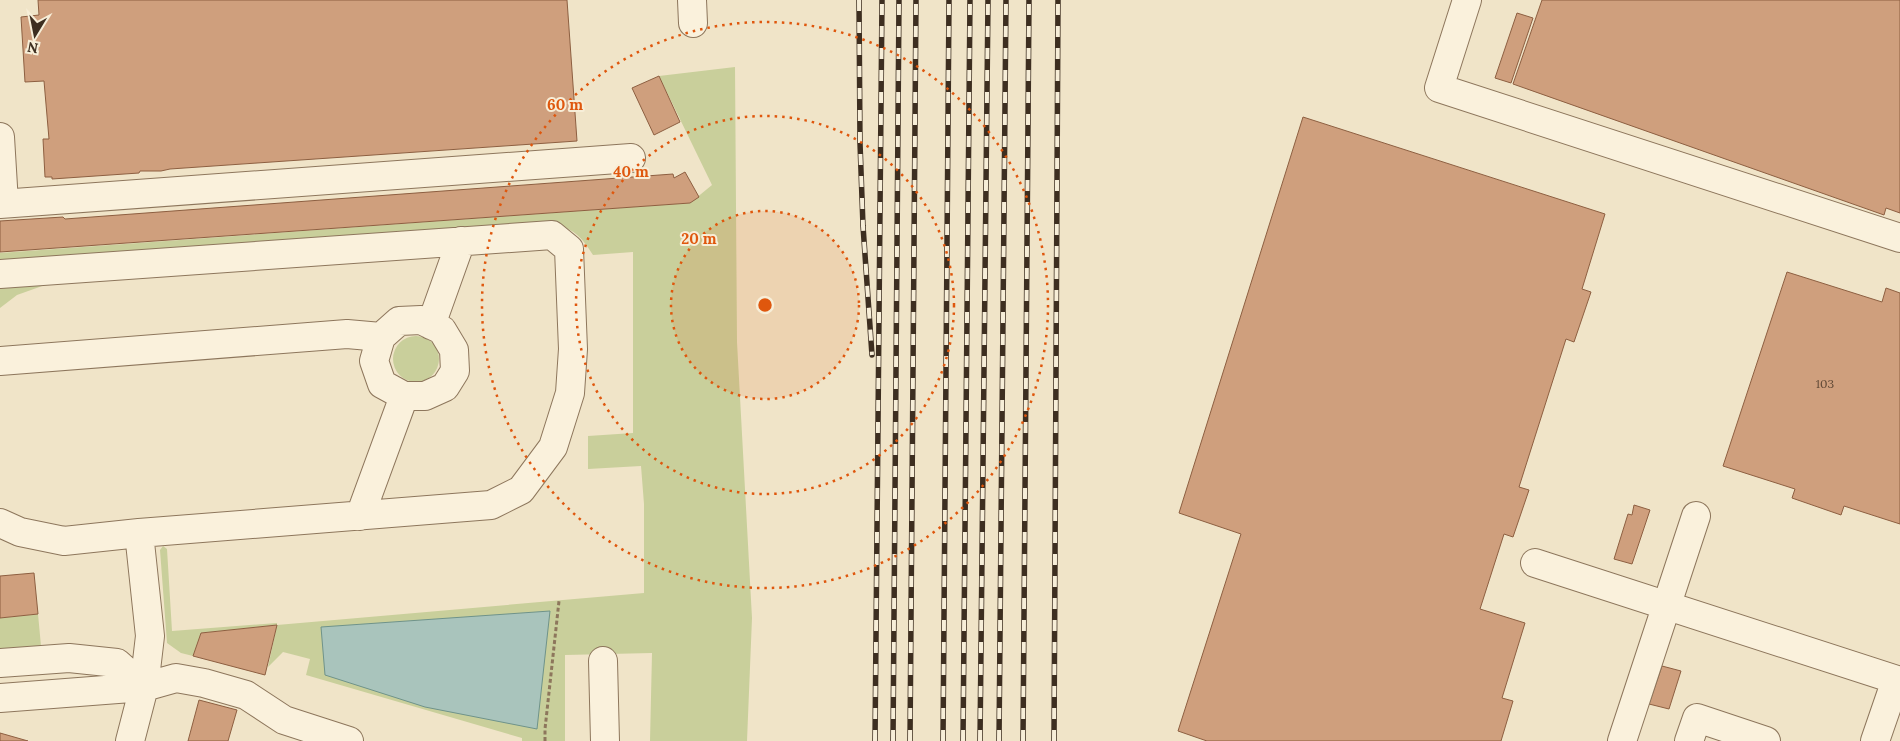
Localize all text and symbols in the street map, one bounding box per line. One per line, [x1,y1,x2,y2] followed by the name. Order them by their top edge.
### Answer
[10,10,60,60] north arrow
[26,38,40,58] text: N
[547,95,583,114] text: 60 m
[613,162,649,181] text: 40 m
[681,229,717,248] text: 20 m
[756,296,774,314] centre of rings
[1816,376,1835,391] house number: 103

